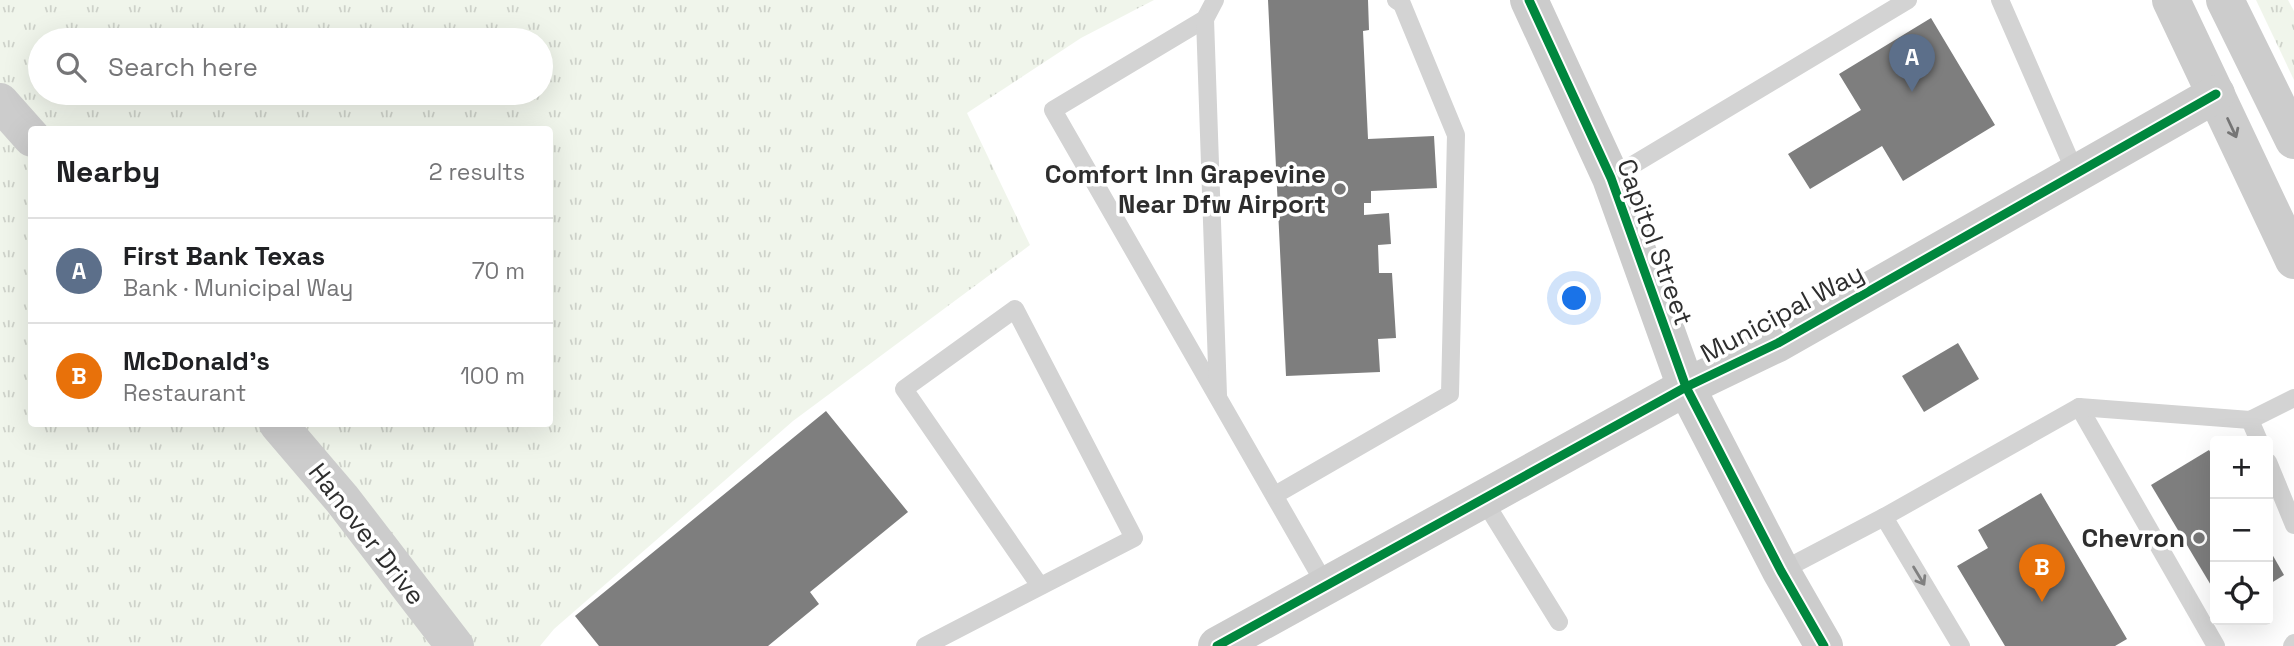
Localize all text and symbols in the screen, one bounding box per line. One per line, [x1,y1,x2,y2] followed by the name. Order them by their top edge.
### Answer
[28,28,553,105] search box
[1889,34,1935,92] pin: A
[52,48,90,86] icon: search
[108,50,258,84] text: Search here
[2226,117,2239,138] one-way arrow
[56,152,160,191] text: Nearby
[1609,154,1701,330] street label: Capitol Street
[429,157,525,187] text: 2 results
[1045,157,1326,221] place label: Comfort Inn Grapevine Near Dfw Airport
[1332,181,1348,197] marker: Comfort Inn Grapevine Near Dfw Airport
[123,239,325,273] text: First Bank Texas
[72,256,86,286] text: A
[472,256,525,286] text: 70 m
[1694,256,1870,370] street label: Municipal Way
[123,273,353,303] text: Bank · Municipal Way
[1557,281,1591,315] your location
[123,344,270,378] text: McDonald's
[71,361,87,391] text: B
[460,361,525,391] text: 100 m
[123,378,246,408] text: Restaurant
[2210,436,2273,625] map controls
[2210,436,2273,499] button: +
[301,456,433,612] street label: Hanover Drive
[2210,499,2273,562] button: −
[2082,521,2185,555] place label: Chevron
[2191,530,2207,546] marker: Chevron
[2019,544,2065,602] pin: B
[2210,562,2273,625] button: locate
[1912,565,1926,585] one-way arrow

